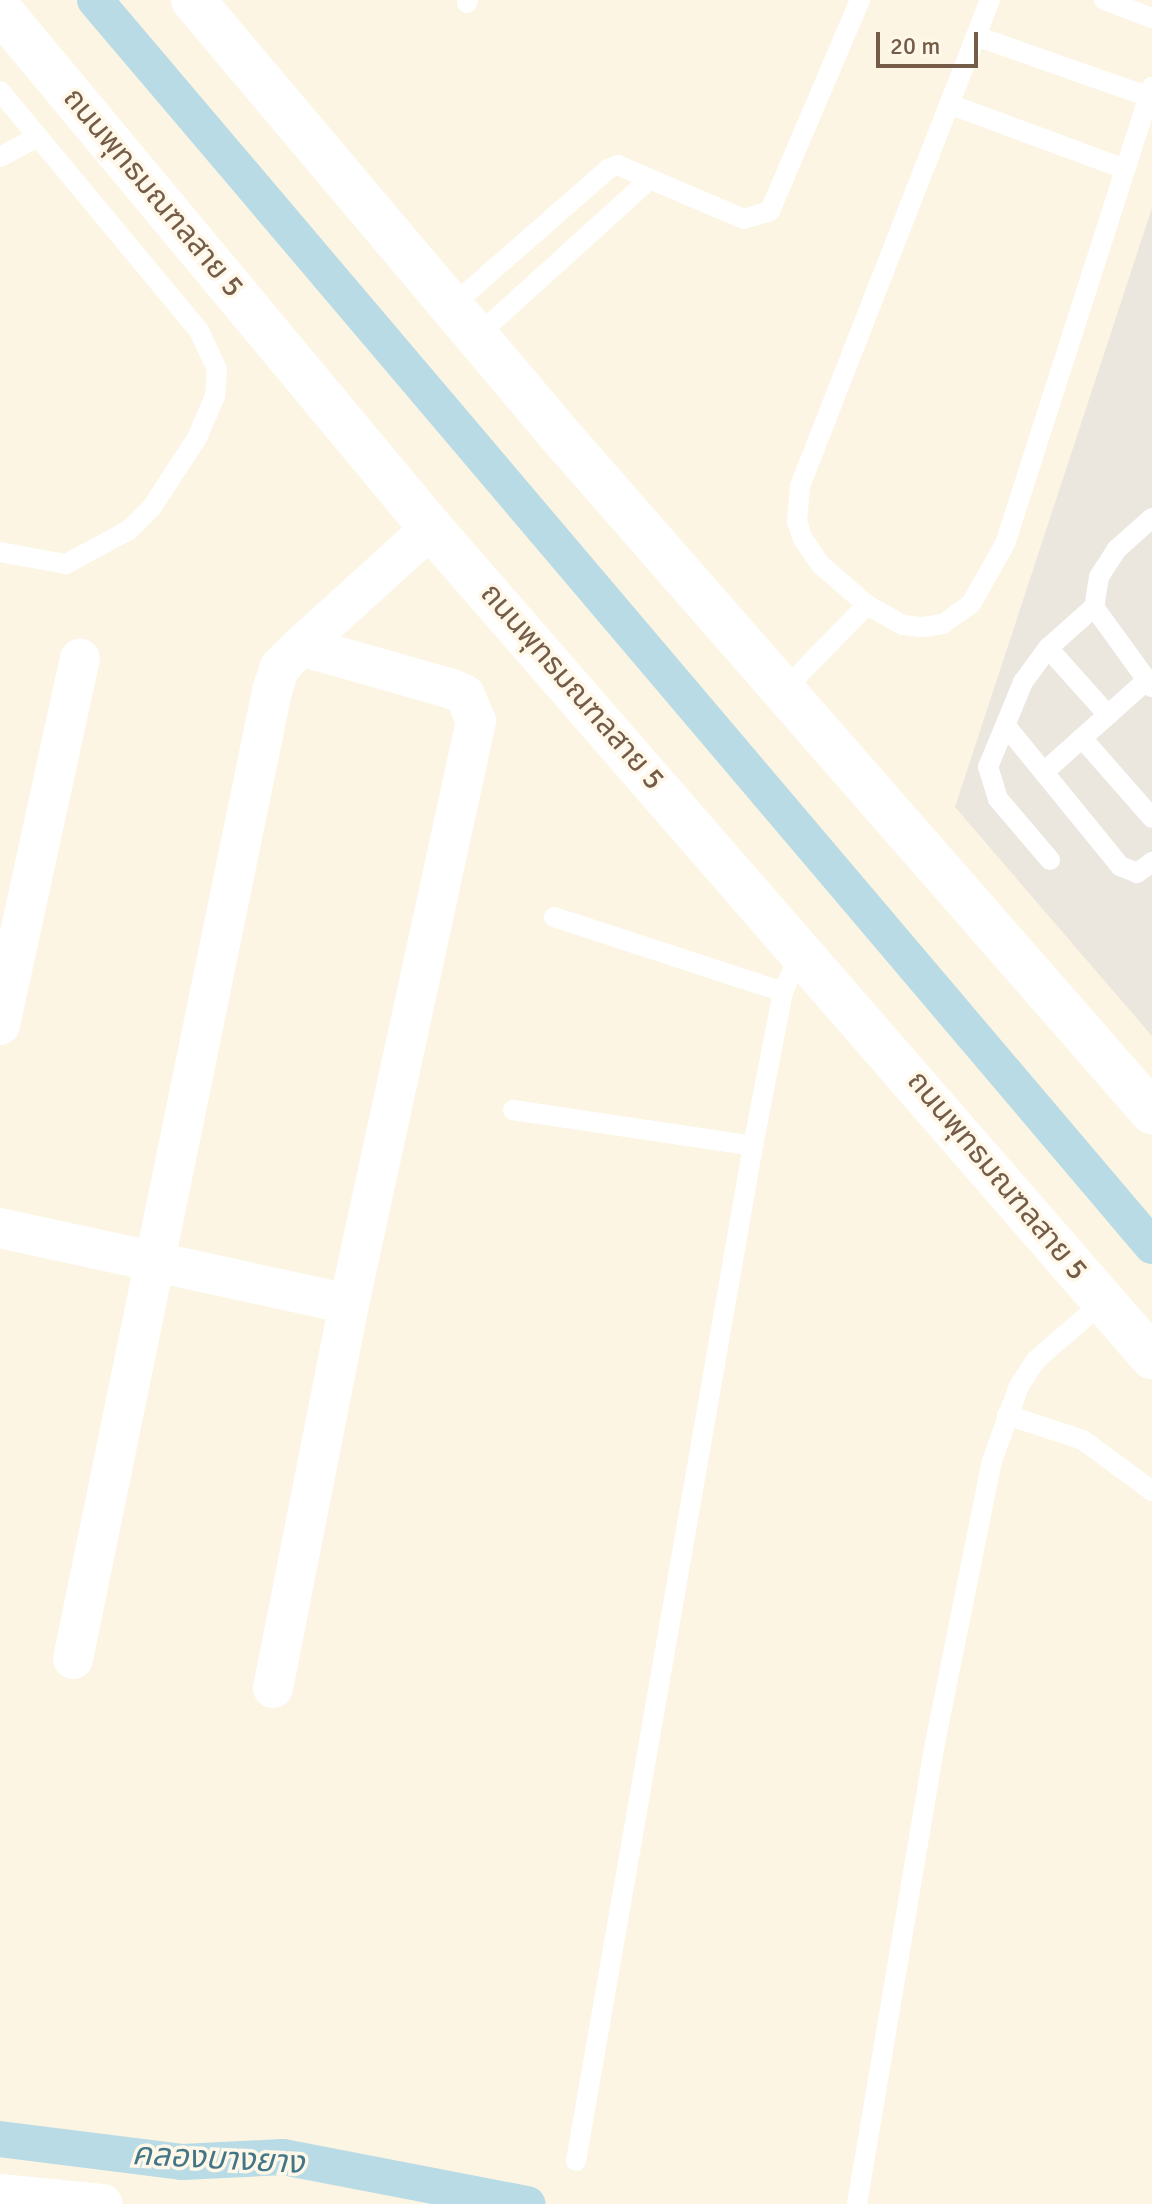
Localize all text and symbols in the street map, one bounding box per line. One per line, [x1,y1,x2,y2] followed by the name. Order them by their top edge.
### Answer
[880,16,982,66] scale bar
[890,31,940,61] text: 20 m
[55,81,251,305] street label: ถนนพุทธมณฑลสาย 5
[473,576,671,798] street label: ถนนพุทธมณฑลสาย 5
[899,1064,1095,1288] street label: ถนนพุทธมณฑลสาย 5
[131,2135,305,2183] water label: คลองบางยาง

